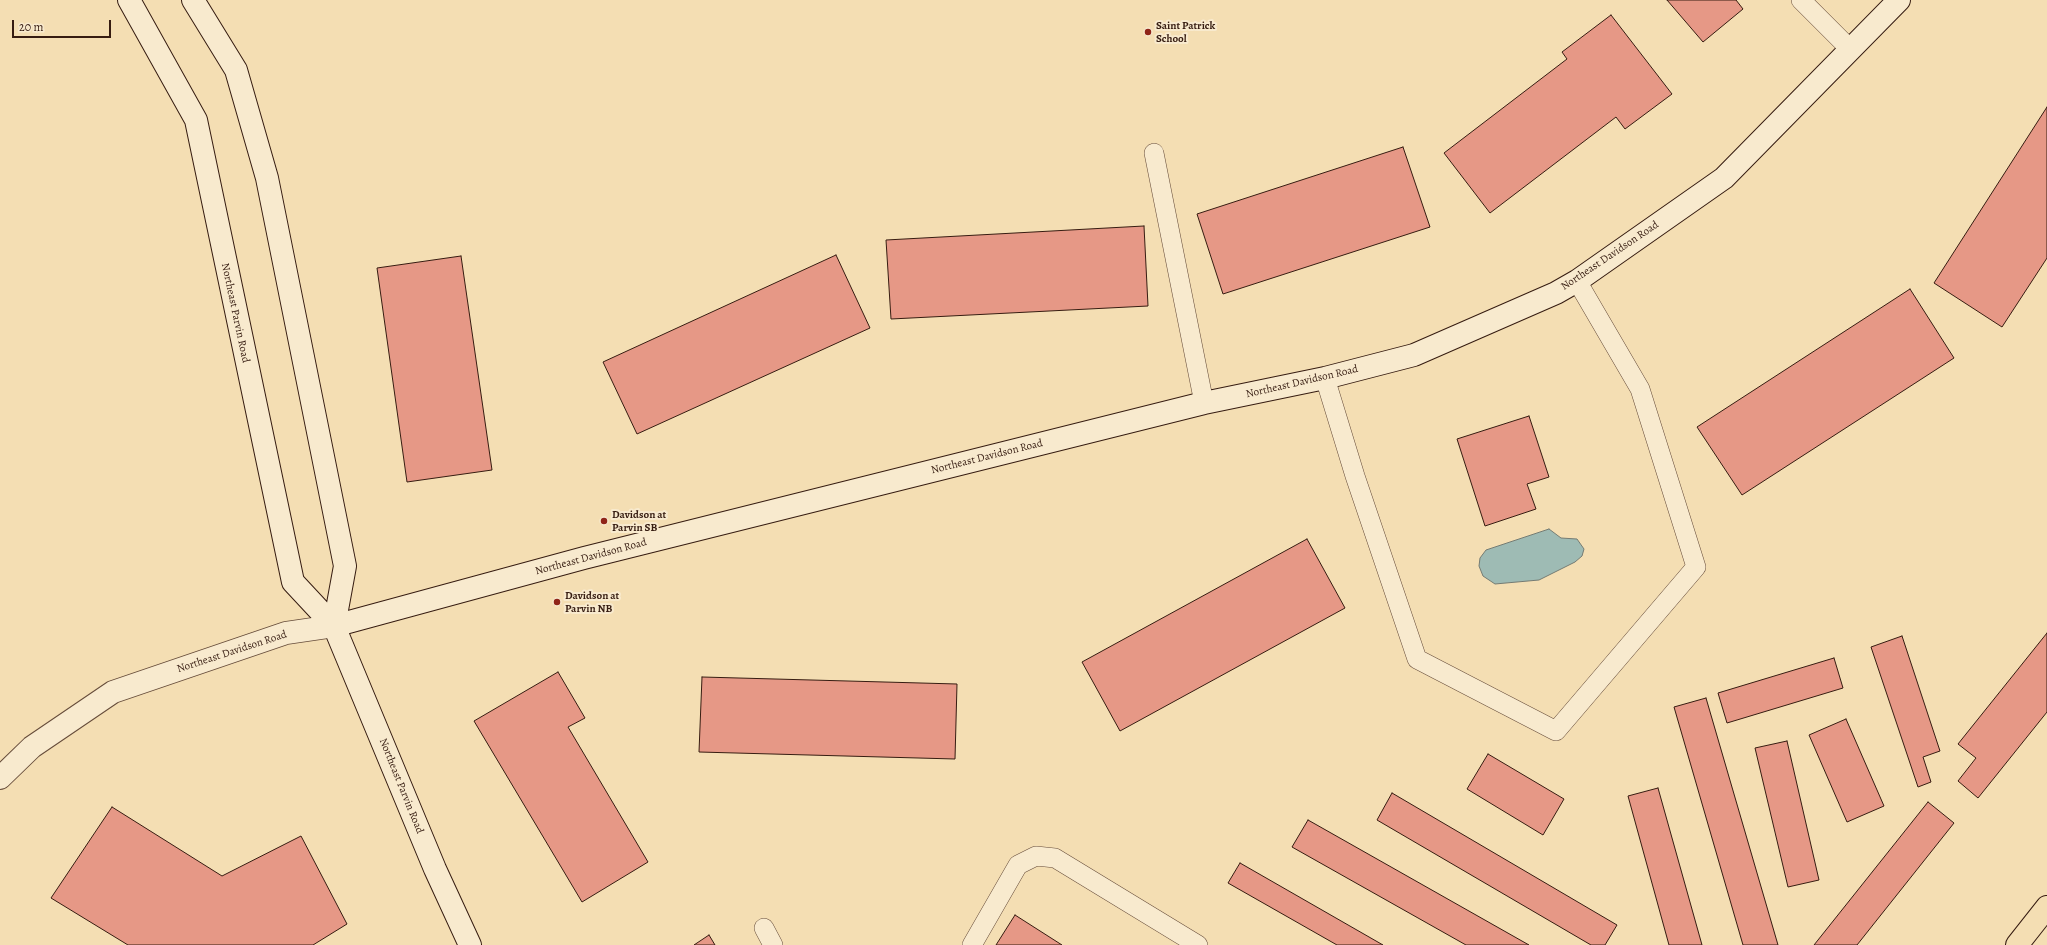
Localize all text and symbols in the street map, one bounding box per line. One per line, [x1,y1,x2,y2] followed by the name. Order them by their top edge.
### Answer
[14,12,113,38] scale bar
[19,19,43,35] text: 20 m
[1156,19,1215,45] place label: Saint Patrick School
[1143,27,1153,37] marker: Saint Patrick School
[1559,218,1661,294] street label: Northeast Davidson Road
[218,262,252,364] street label: Northeast Parvin Road
[1245,363,1359,401] street label: Northeast Davidson Road
[930,437,1044,477] street label: Northeast Davidson Road
[612,508,666,534] place label: Davidson at Parvin SB
[599,516,609,526] marker: Davidson at Parvin SB
[534,536,648,578] street label: Northeast Davidson Road
[565,589,619,615] place label: Davidson at Parvin NB
[552,597,562,607] marker: Davidson at Parvin NB
[175,628,289,676] street label: Northeast Davidson Road
[376,736,426,836] street label: Northeast Parvin Road

